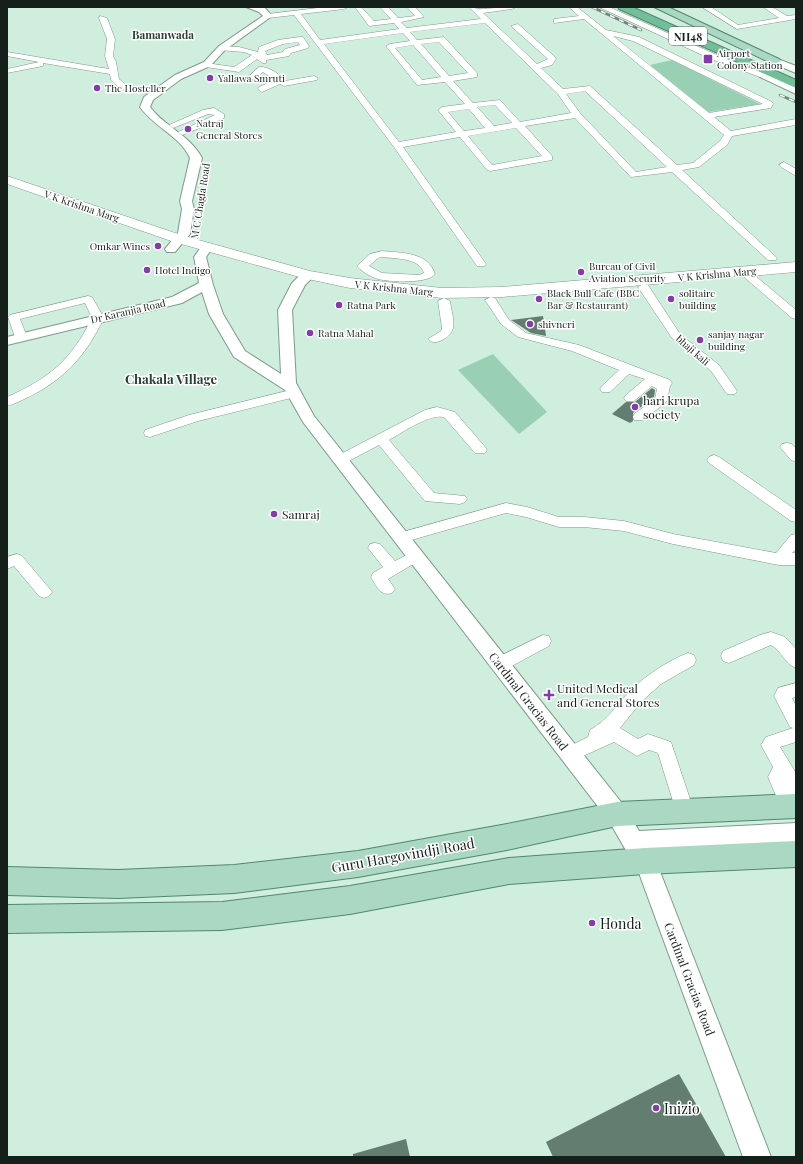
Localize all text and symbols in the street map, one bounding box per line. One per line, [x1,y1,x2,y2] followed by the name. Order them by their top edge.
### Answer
[132,27,194,42] district label: Bamanwada
[669,27,707,45] road number: NH48
[716,46,783,72] place label: Airport Colony Station
[702,53,714,65] marker: Airport Colony Station
[217,71,285,85] place label: Yallawa Smruti
[205,73,215,83] marker: Yallawa Smruti
[105,81,166,95] place label: The Hosteller
[92,83,102,93] marker: The Hosteller
[196,116,262,142] place label: Natraj General Stores
[183,124,193,134] marker: Natraj General Stores
[187,162,213,240] street label: M C Chagla Road
[42,186,122,226] street label: V K Krishna Marg
[90,239,150,253] place label: Omkar Wines
[153,241,163,251] marker: Omkar Wines
[588,259,666,285] place label: Bureau of Civil Aviation Security
[155,263,211,277] place label: Hotel Indigo
[676,264,757,284] street label: V K Krishna Marg
[142,265,152,275] marker: Hotel Indigo
[576,267,586,277] marker: Bureau of Civil Aviation Security
[353,277,434,299] street label: V K Krishna Marg
[547,286,639,312] place label: Black Bull Cafe (BBC Bar & Restaurant)
[679,286,717,312] place label: solitaire building
[534,294,544,304] marker: Black Bull Cafe (BBC Bar & Restaurant)
[666,294,676,304] marker: solitaire building
[89,296,167,326] street label: Dr Karanjia Road
[347,298,396,312] place label: Ratna Park
[334,300,344,310] marker: Ratna Park
[538,317,575,331] place label: shivneri
[525,319,535,329] marker: shivneri
[318,326,374,340] place label: Ratna Mahal
[708,327,764,353] place label: sanjay nagar building
[305,328,315,338] marker: Ratna Mahal
[673,331,713,369] street label: bhaji kali
[695,335,705,345] marker: sanjay nagar building
[125,370,218,387] district label: Chakala Village
[643,392,699,422] place label: hari krupa society
[630,402,640,412] marker: hari krupa society
[282,506,320,522] place label: Samraj
[269,509,279,519] marker: Samraj
[486,649,572,753] street label: Cardinal Gracias Road
[557,680,659,710] place label: United Medical and General Stores
[544,690,554,700] marker: United Medical and General Stores
[330,833,476,877] street label: Guru Hargovindji Road
[600,914,642,933] place label: Honda
[587,918,597,928] marker: Honda
[661,920,719,1038] street label: Cardinal Gracias Road
[664,1099,700,1118] place label: Inizio
[651,1103,661,1113] marker: Inizio

